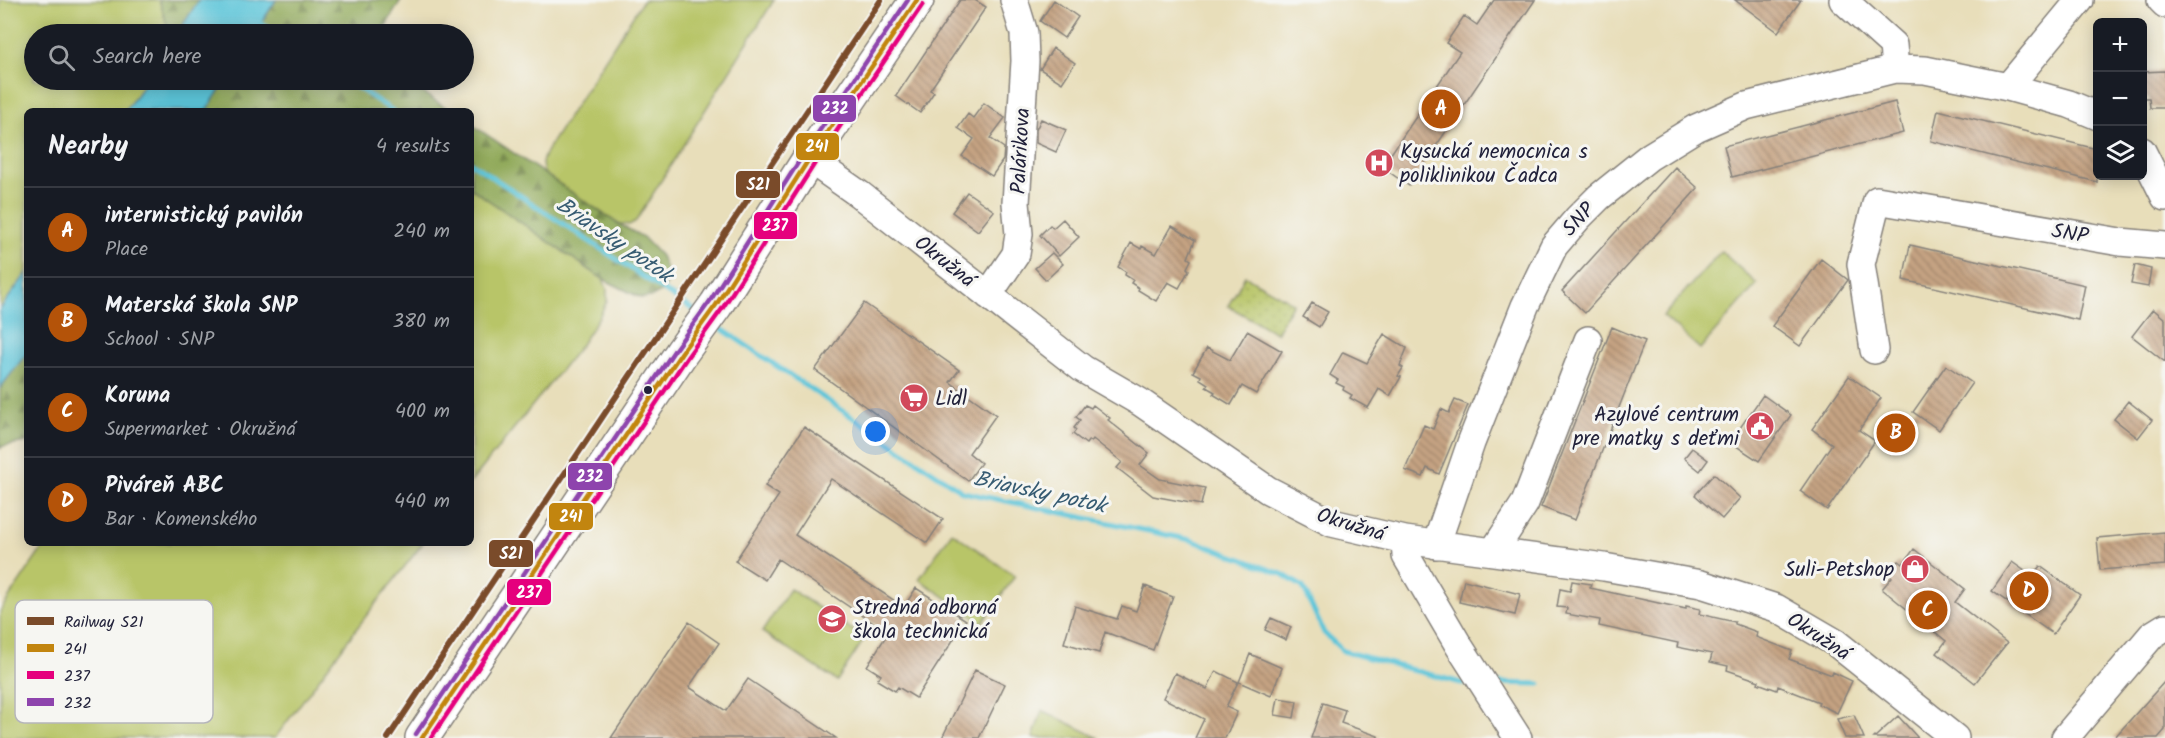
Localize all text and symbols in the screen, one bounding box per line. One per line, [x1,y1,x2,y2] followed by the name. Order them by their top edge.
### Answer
[2093,18,2147,180] map controls
[2093,18,2147,72] button: +
[24,24,474,90] search box
[93,40,201,75] text: Search here
[45,41,78,74] icon: search
[2093,72,2147,126] button: −
[1422,86,1460,132] pin: A
[812,94,857,123] line badge: 232
[821,97,849,122] text: 232
[1003,107,1040,195] street label: Palárikova
[48,126,128,168] text: Nearby
[2093,126,2147,180] button: layers
[376,131,450,163] text: 4 results
[795,132,840,161] line badge: 241
[806,135,829,160] text: 241
[1399,136,1588,193] place label: Kysucká nemocnica s poliklinikou Čadca
[1363,147,1395,179] hospital icon: Kysucká nemocnica s poliklinikou Čadca
[735,170,781,199] line badge: S21
[747,173,770,198] text: S21
[548,189,682,295] water label: Briavsky potok
[1554,195,1604,245] street label: SNP
[105,199,303,234] text: internistický pavilón
[753,211,798,240] line badge: 237
[762,214,788,239] text: 237
[2049,215,2091,254] street label: SNP
[61,216,74,248] text: A
[393,216,450,248] text: 240 m
[906,228,983,298] street label: Okružná
[105,234,148,266] text: Place
[105,289,297,324] text: Materská škola SNP
[61,306,74,338] text: B
[393,306,450,338] text: 380 m
[105,324,214,356] text: School · SNP
[105,379,170,414] text: Koruna
[898,382,930,414] supermarket icon: Lidl
[935,383,967,416] place label: Lidl
[642,384,654,396] unlabelled marker
[61,396,74,428] text: C
[395,396,450,428] text: 400 m
[1572,399,1740,456] place label: Azylové centrum pre matky s deťmi
[1744,410,1776,442] public building icon: Azylové centrum pre matky s deťmi
[1876,410,1916,456] pin: B
[105,414,296,446] text: Supermarket · Okružná
[861,417,890,446] your location
[567,462,613,491] line badge: 232
[970,462,1112,525] water label: Briavsky potok
[576,465,604,490] text: 232
[105,469,224,504] text: Piváreň ABC
[61,486,74,518] text: D
[394,486,450,518] text: 440 m
[1312,499,1391,552] street label: Okružná
[548,502,594,531] line badge: 241
[105,504,257,536] text: Bar · Komenského
[560,505,583,530] text: 241
[488,539,534,568] line badge: S21
[500,542,523,567] text: S21
[1899,553,1931,585] shop icon: Suli-Petshop
[1784,554,1894,587] place label: Suli-Petshop
[2010,568,2048,614] pin: D
[506,578,552,606] line badge: 237
[516,581,542,606] text: 237
[1908,588,1948,632] pin: C
[853,592,999,649] place label: Stredná odborná škola technická
[15,600,213,723] legend
[816,603,848,635] school or university icon: Stredná odborná škola technická
[1780,604,1858,671] street label: Okružná
[64,610,144,635] text: Railway S21
[64,637,87,662] text: 241
[64,664,90,689] text: 237
[64,691,92,716] text: 232

